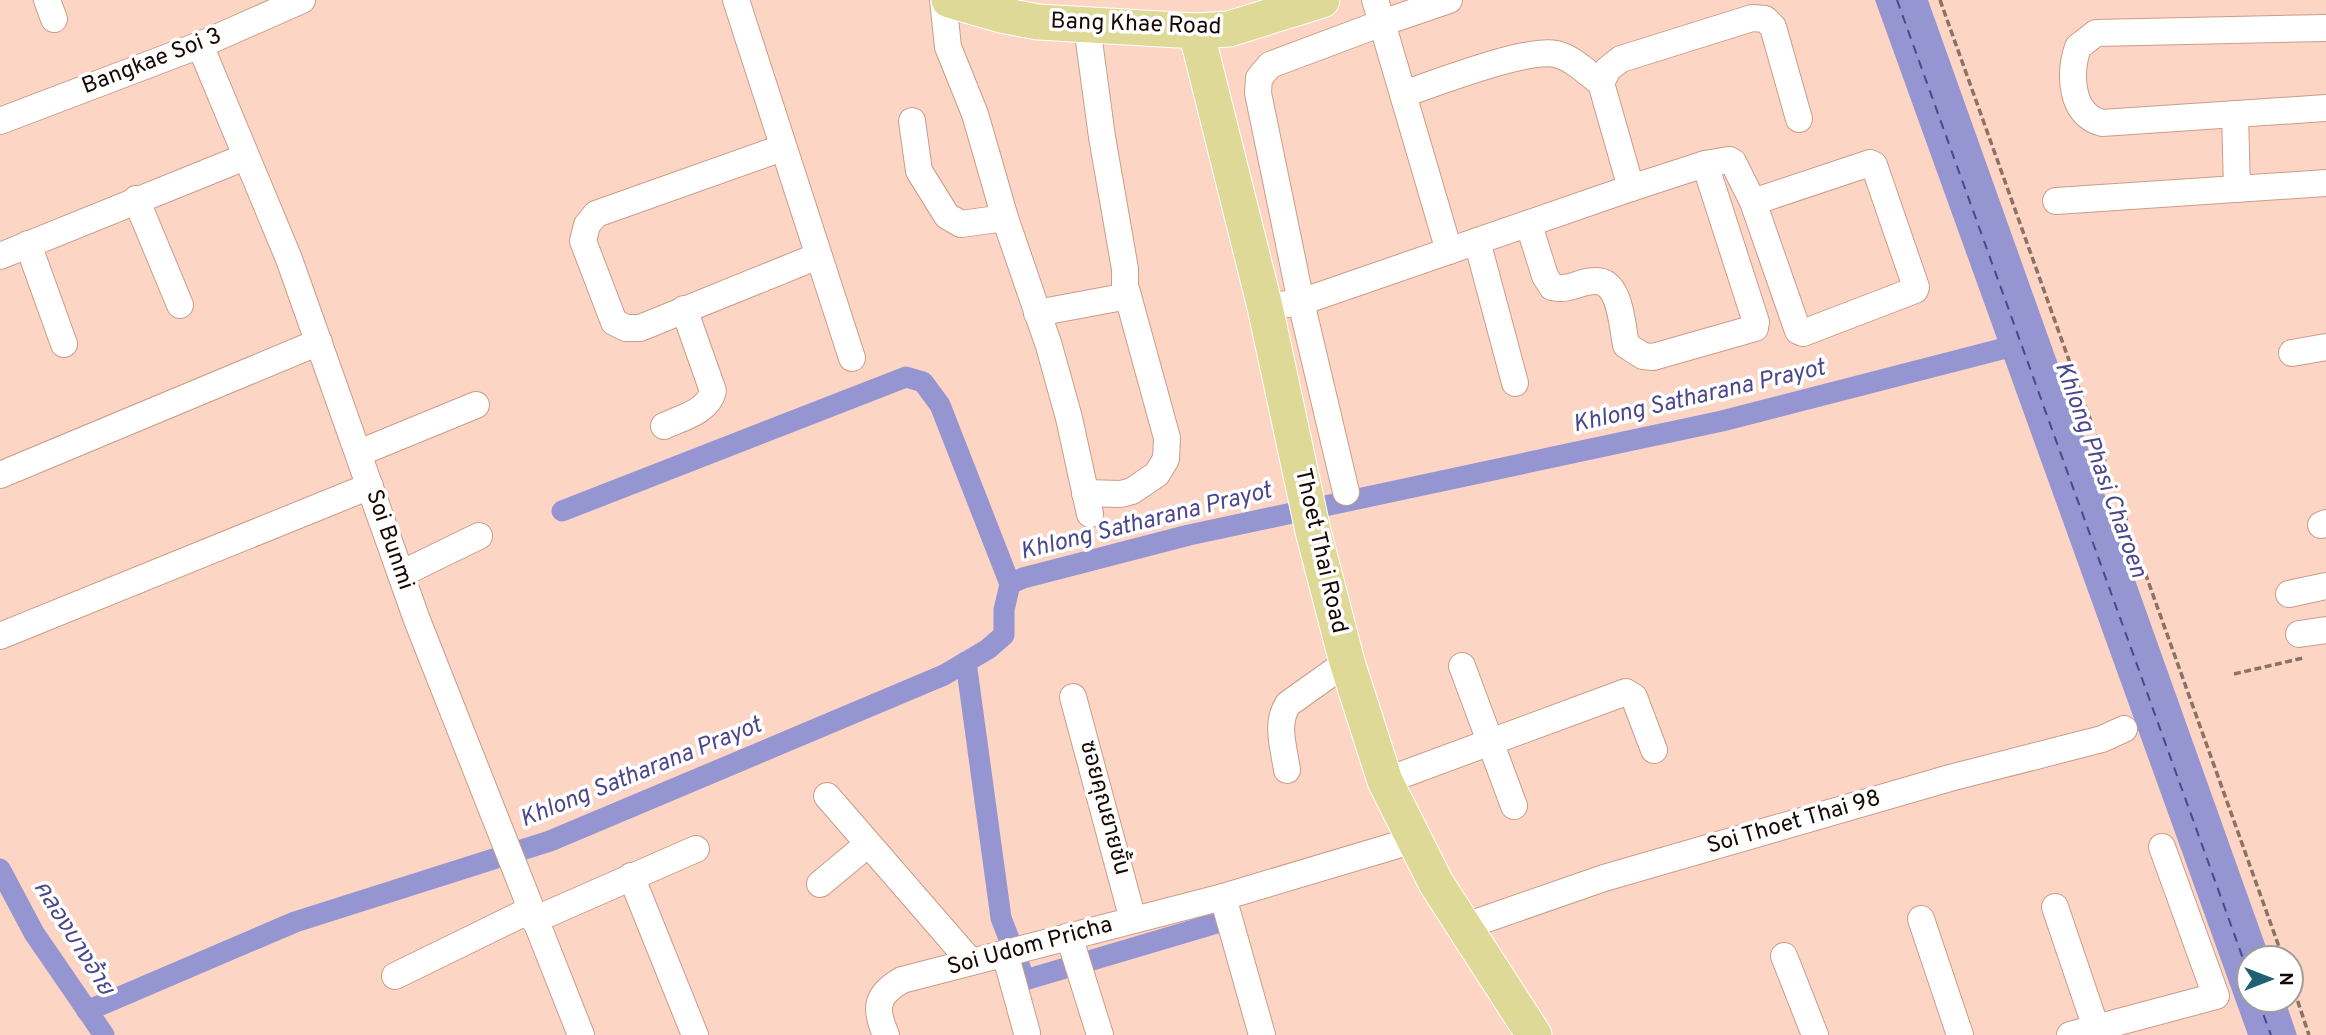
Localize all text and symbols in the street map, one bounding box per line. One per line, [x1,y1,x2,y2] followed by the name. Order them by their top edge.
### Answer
[1050,8,1222,42] street label: Bang Khae Road
[78,22,226,102] street label: Bangkae Soi 3
[1570,353,1829,441] water label: Khlong Satharana Prayot
[2047,358,2153,582] water label: Khlong Phasi Charoen
[1287,466,1353,636] street label: Thoet Thai Road
[1017,476,1276,568] water label: Khlong Satharana Prayot
[358,486,420,594] street label: Soi Bunmi
[516,710,768,835] water label: Khlong Satharana Prayot
[1072,737,1138,878] street label: ซอยคุณยายชั้น
[1704,784,1884,862] street label: Soi Thoet Thai 98
[26,875,121,1003] water label: คลองบางอ้าย
[944,911,1116,983] street label: Soi Udom Pricha
[2235,944,2305,1014] north arrow
[2273,972,2297,986] text: N

